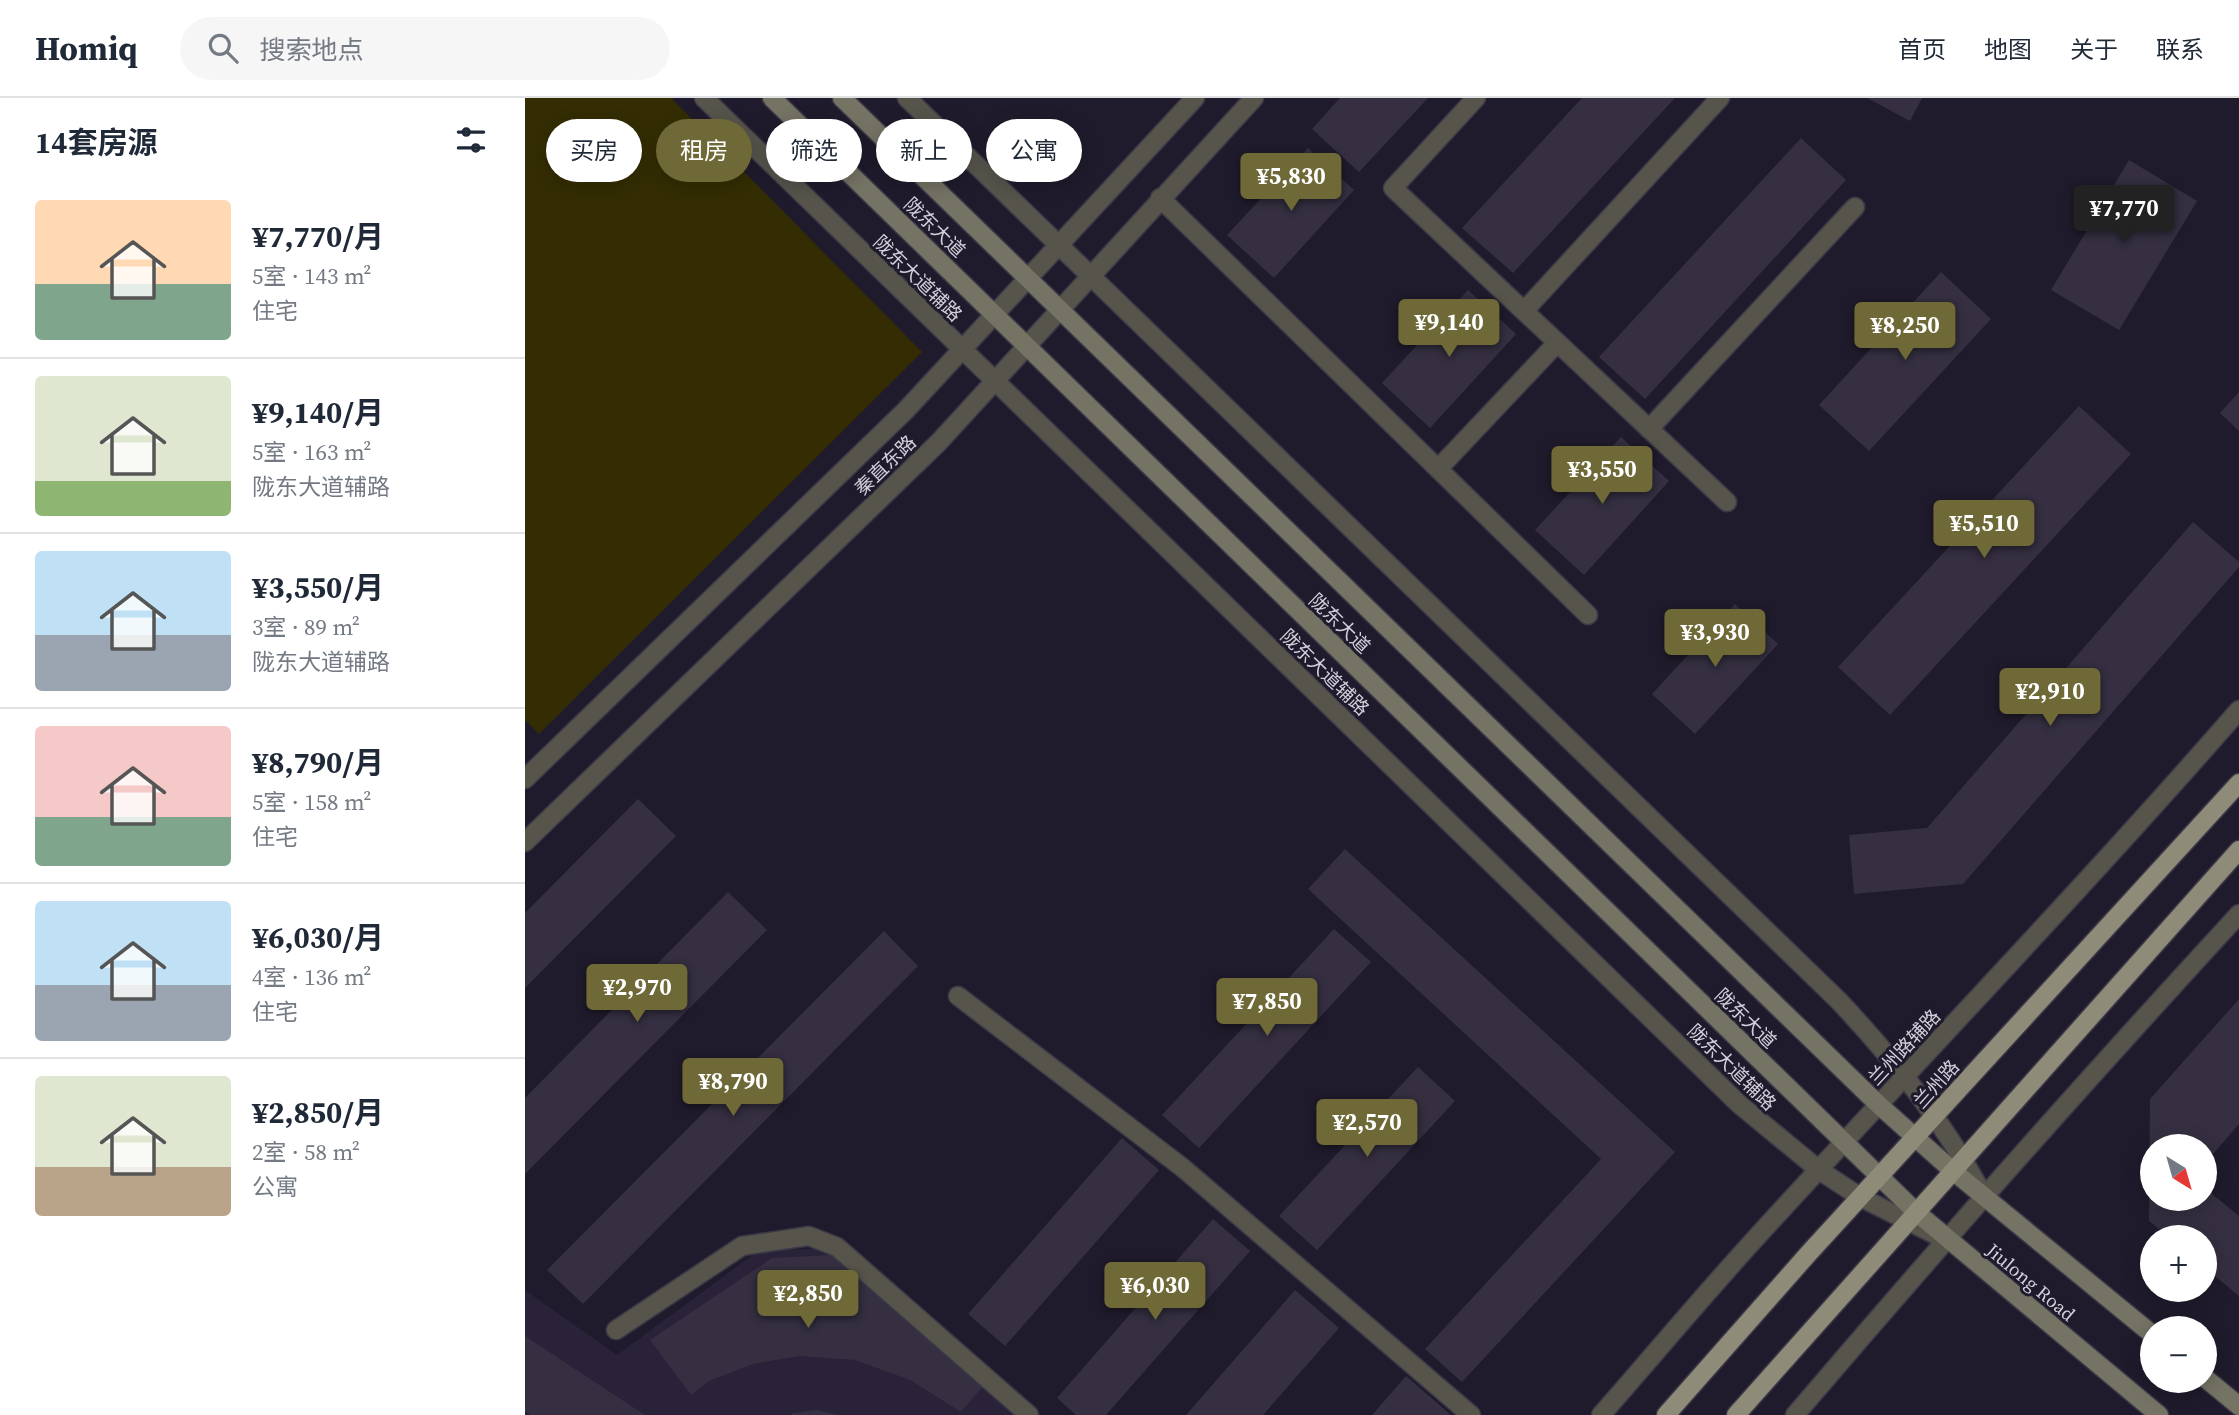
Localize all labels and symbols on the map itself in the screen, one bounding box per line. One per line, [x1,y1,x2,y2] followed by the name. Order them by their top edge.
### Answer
[1234,153,1348,213] pin: ¥5,830
[2067,186,2181,245] pin: ¥7,770
[899,191,971,263] street label: 陇东大道
[868,229,968,327] street label: 陇东大道辅路
[1392,300,1506,359] pin: ¥9,140
[1848,302,1962,362] pin: ¥8,250
[849,429,921,501] street label: 秦直东路
[1545,446,1659,506] pin: ¥3,550
[1927,500,2041,560] pin: ¥5,510
[1304,587,1376,659] street label: 陇东大道
[1658,610,1772,669] pin: ¥3,930
[1275,623,1375,721] street label: 陇东大道辅路
[1993,668,2107,728] pin: ¥2,910
[580,964,694,1024] pin: ¥2,970
[1210,978,1324,1038] pin: ¥7,850
[1710,982,1782,1054] street label: 陇东大道
[1863,1004,1945,1090] street label: 兰州路辅路
[1682,1018,1782,1116] street label: 陇东大道辅路
[1908,1055,1964,1113] street label: 兰州路
[676,1058,790,1118] pin: ¥8,790
[1310,1100,1424,1159] pin: ¥2,570
[2140,1134,2217,1211] north arrow
[1980,1236,2081,1327] street label: Jiulong Road
[1098,1262,1212,1322] pin: ¥6,030
[751,1270,865,1330] pin: ¥2,850

